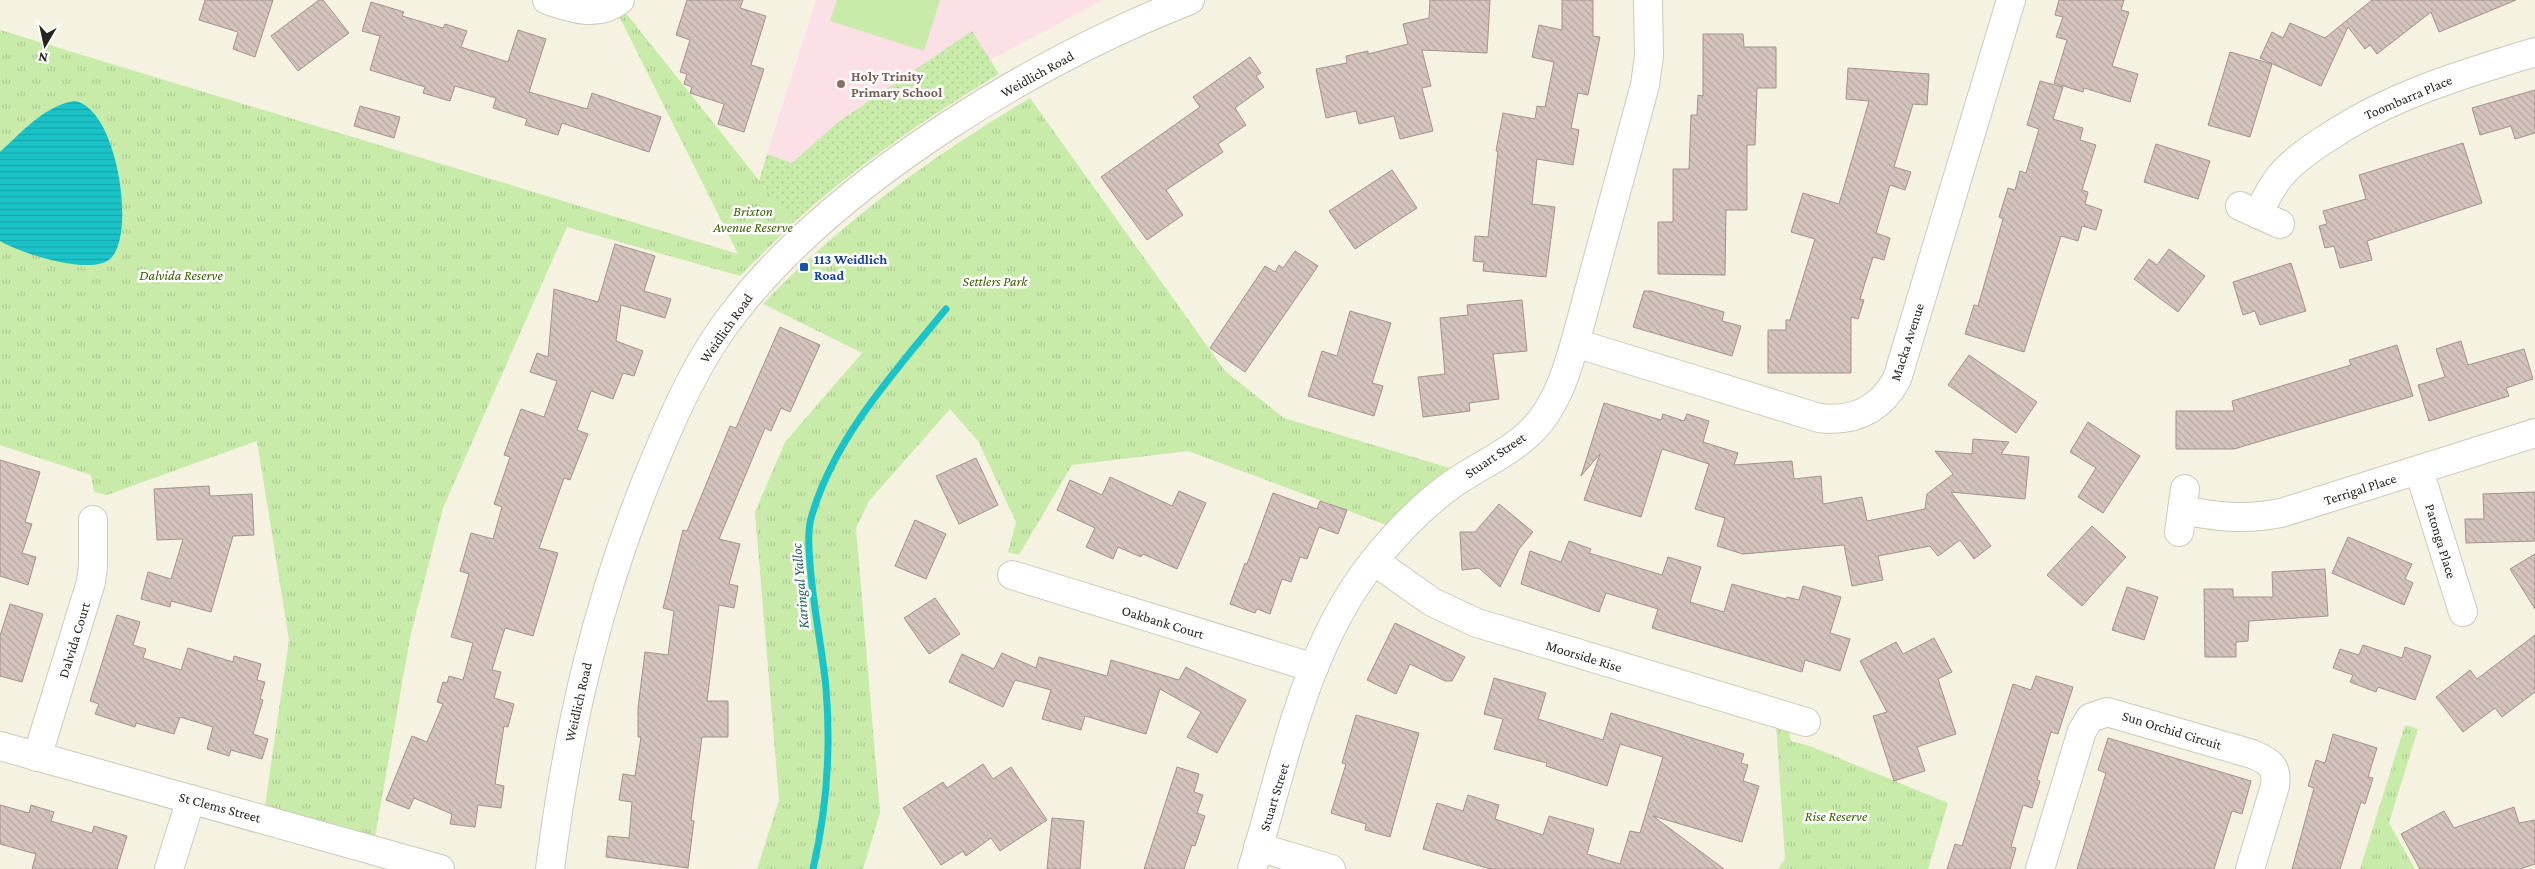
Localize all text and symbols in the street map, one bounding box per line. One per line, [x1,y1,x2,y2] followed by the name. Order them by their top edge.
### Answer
[20,20,70,70] north arrow
[998,47,1077,101] street label: Weidlich Road
[37,49,49,66] text: N
[851,68,942,100] place label: Holy Trinity Primary School
[2362,71,2454,123] street label: Toombarra Place
[835,78,847,90] marker: Holy Trinity Primary School
[712,203,794,235] park label: Brixton Avenue Reserve
[814,251,887,283] place label: 113 Weidlich Road
[798,261,810,273] marker: 113 Weidlich Road
[139,267,223,283] park label: Dalvida Reserve
[963,273,1028,289] park label: Settlers Park
[696,290,756,366] street label: Weidlich Road
[1887,301,1927,383] street label: Macka Avenue
[1461,429,1529,481] street label: Stuart Street
[2322,470,2398,508] street label: Terrigal Place
[2422,502,2460,580] street label: Patonga Place
[788,542,813,629] water label: Karingal Yalloc
[55,600,93,680] street label: Dalvida Court
[1120,602,1206,642] street label: Oakbank Court
[1544,637,1624,675] street label: Moorside Rise
[561,660,595,743] street label: Weidlich Road
[2120,707,2224,753] street label: Sun Orchid Circuit
[1256,761,1292,833] street label: Stuart Street
[177,788,263,826] street label: St Clems Street
[1805,808,1868,824] park label: Rise Reserve

